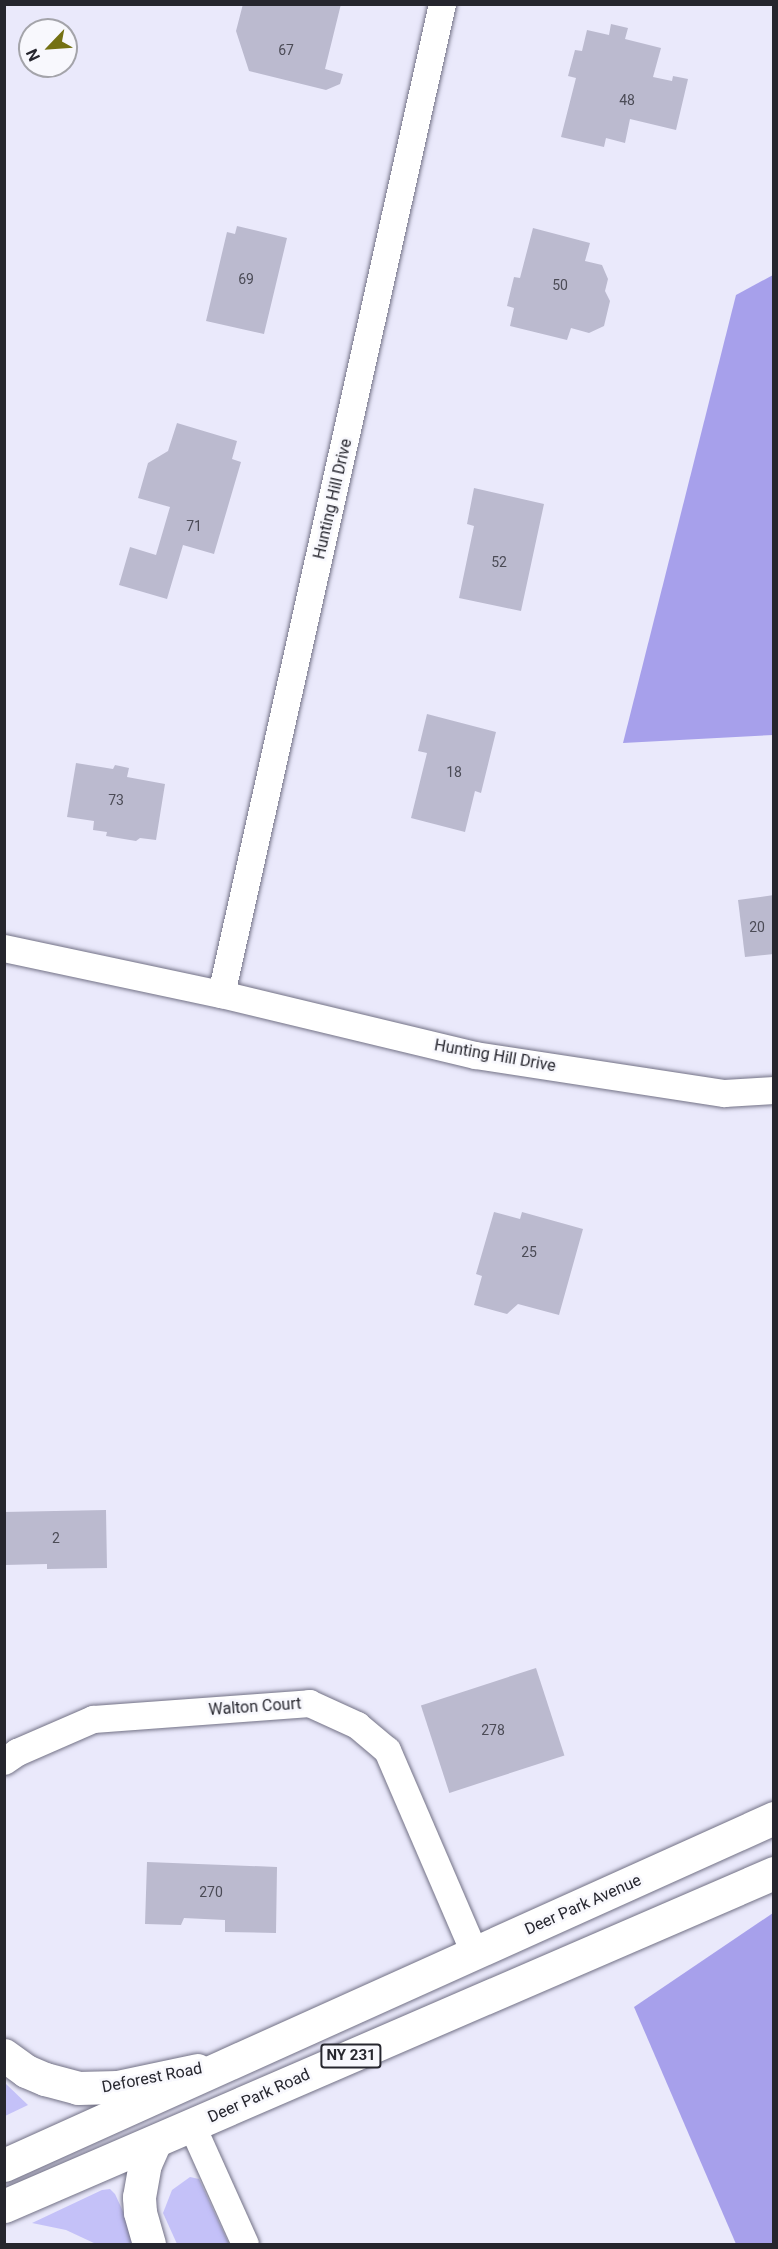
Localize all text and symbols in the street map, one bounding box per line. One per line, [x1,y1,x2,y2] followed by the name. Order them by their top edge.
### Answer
[18,18,78,78] north arrow
[278,42,294,58] house number: 67
[22,46,44,64] text: N
[619,92,635,108] house number: 48
[238,271,254,287] house number: 69
[552,277,568,293] house number: 50
[310,437,356,561] street label: Hunting Hill Drive
[186,518,202,534] house number: 71
[491,554,507,570] house number: 52
[446,764,462,780] house number: 18
[108,792,124,808] house number: 73
[749,919,765,935] house number: 20
[433,1036,557,1076] street label: Hunting Hill Drive
[521,1244,537,1260] house number: 25
[52,1530,60,1546] house number: 2
[208,1694,302,1720] street label: Walton Court
[481,1722,505,1738] house number: 278
[522,1871,644,1939] street label: Deer Park Avenue
[199,1884,223,1900] house number: 270
[320,2044,382,2068] road number: NY 231
[100,2059,204,2097] street label: Deforest Road
[205,2065,313,2127] street label: Deer Park Road

